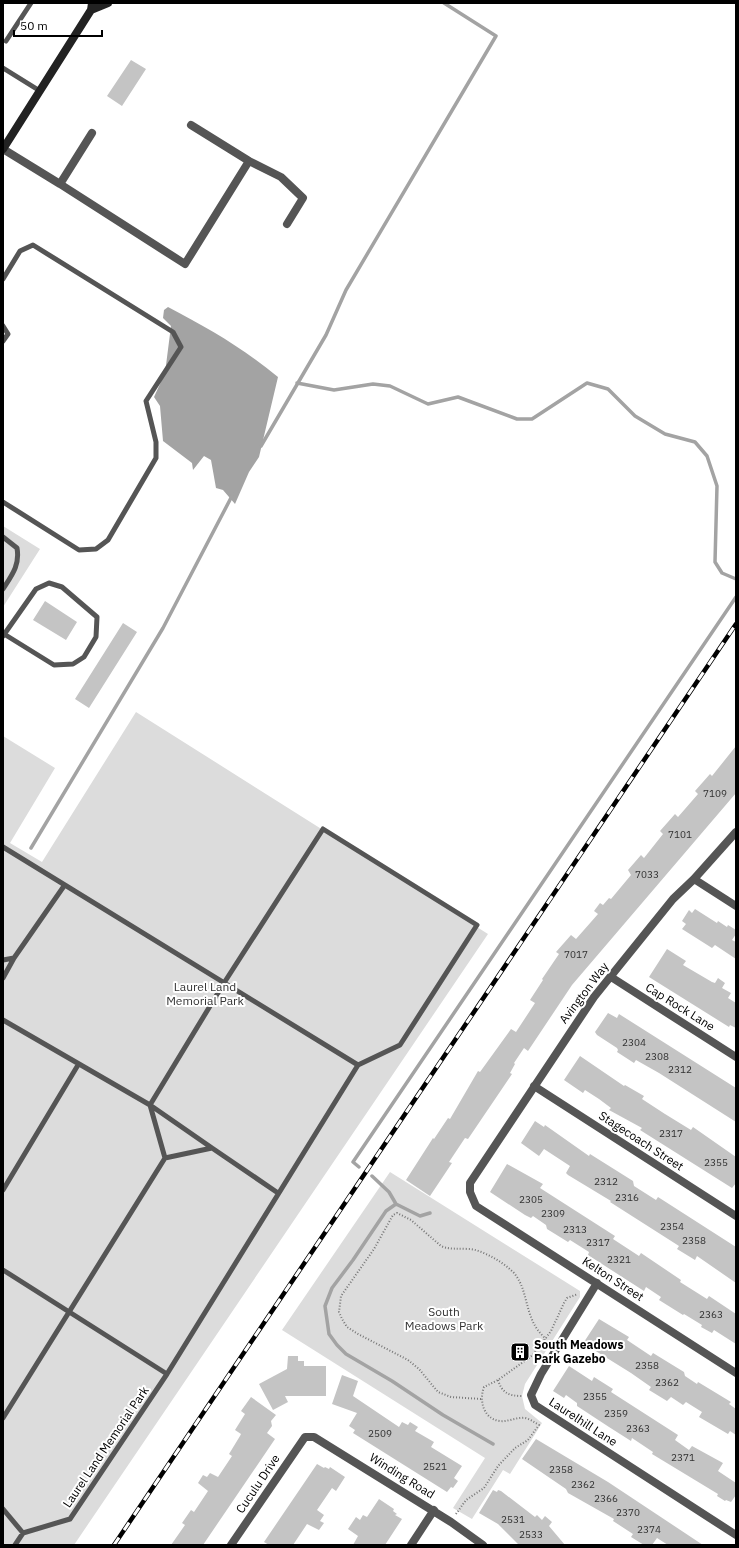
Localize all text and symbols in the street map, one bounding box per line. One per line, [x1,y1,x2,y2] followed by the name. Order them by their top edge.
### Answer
[14,12,102,38] scale bar
[20,18,48,33] text: 50 m
[703,787,727,800] house number: 7109
[668,828,692,841] house number: 7101
[635,868,659,881] house number: 7033
[564,948,588,961] house number: 7017
[556,959,612,1026] street label: Avington Way
[166,979,245,1008] park label: Laurel Land Memorial Park
[643,979,718,1034] street label: Cap Rock Lane
[622,1036,646,1049] house number: 2304
[645,1050,669,1063] house number: 2308
[668,1063,692,1076] house number: 2312
[596,1108,687,1174] street label: Stagecoach Street
[659,1127,683,1140] house number: 2317
[704,1156,728,1169] house number: 2355
[594,1175,618,1188] house number: 2312
[615,1191,639,1204] house number: 2316
[519,1193,543,1206] house number: 2305
[541,1207,565,1220] house number: 2309
[660,1220,684,1233] house number: 2354
[563,1223,587,1236] house number: 2313
[682,1234,706,1247] house number: 2358
[586,1236,610,1249] house number: 2317
[580,1253,647,1304] street label: Kelton Street
[607,1253,631,1266] house number: 2321
[405,1304,484,1333] park label: South Meadows Park
[699,1308,723,1321] house number: 2363
[534,1337,623,1366] place label: South Meadows Park Gazebo
[509,1341,531,1363] building icon: South Meadows Park Gazebo
[635,1359,659,1372] house number: 2358
[655,1376,679,1389] house number: 2362
[59,1383,152,1510] street label: Laurel Land Memorial Park
[583,1390,607,1403] house number: 2355
[546,1394,621,1449] street label: Laurelhill Lane
[604,1407,628,1420] house number: 2359
[626,1422,650,1435] house number: 2363
[368,1427,392,1440] house number: 2509
[367,1450,438,1502] street label: Winding Road
[232,1451,283,1516] street label: Cuculu Drive
[671,1451,695,1464] house number: 2371
[423,1460,447,1473] house number: 2521
[549,1463,573,1476] house number: 2358
[571,1478,595,1491] house number: 2362
[594,1492,618,1505] house number: 2366
[616,1506,640,1519] house number: 2370
[501,1513,525,1526] house number: 2531
[637,1523,661,1536] house number: 2374
[519,1528,543,1541] house number: 2533

